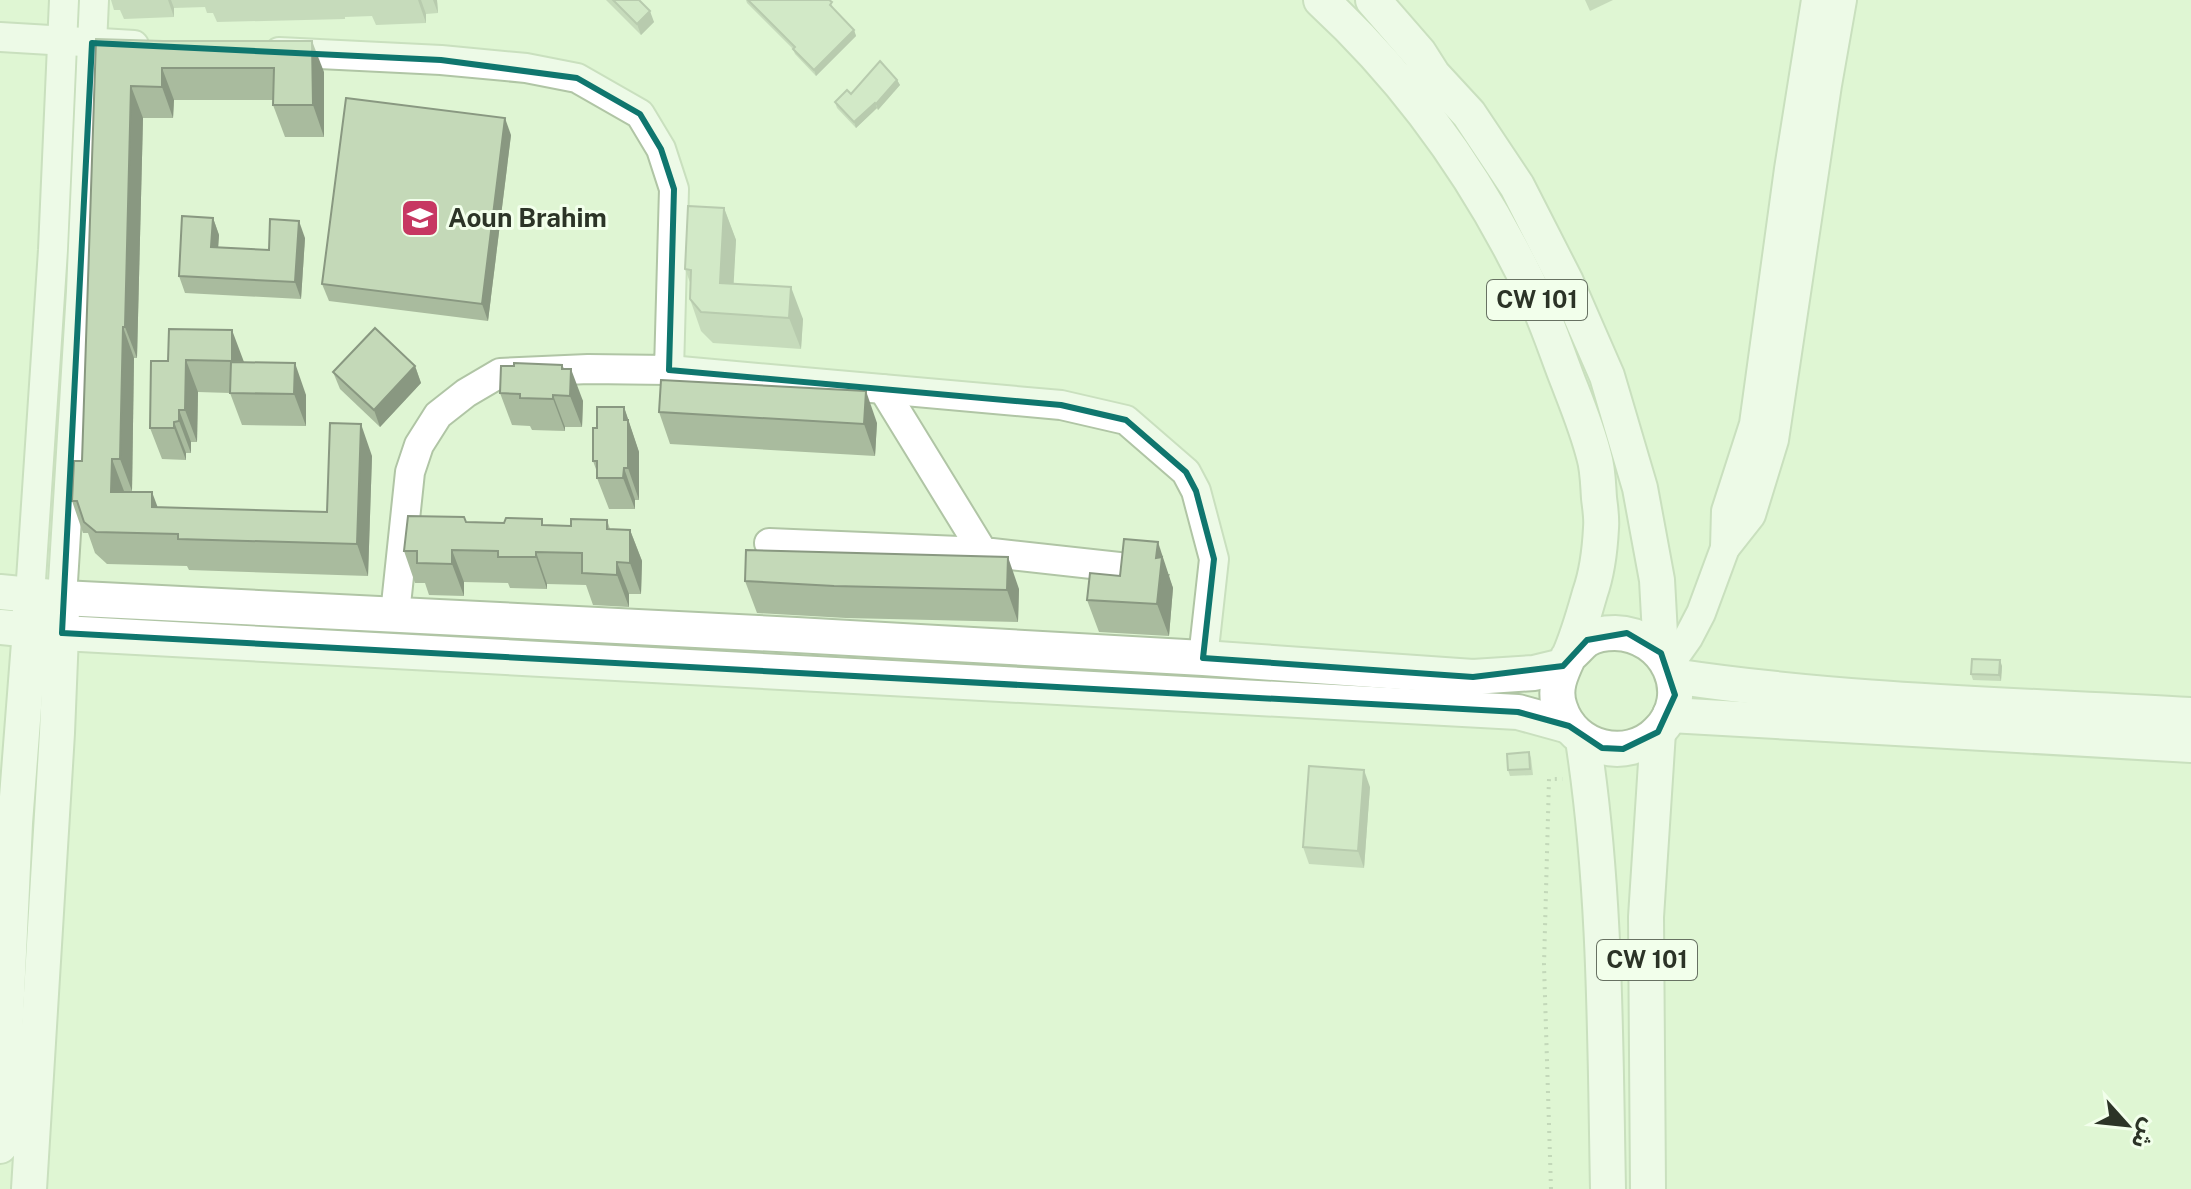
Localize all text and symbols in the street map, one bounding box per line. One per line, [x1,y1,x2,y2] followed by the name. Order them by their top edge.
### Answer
[399,197,441,239] school or university icon: Aoun Brahim
[448,202,607,233] place label: Aoun Brahim
[1487,280,1587,320] road number: CW 101
[1597,940,1697,980] road number: CW 101
[2087,1085,2167,1165] north arrow
[2126,1115,2163,1153] text: ش

